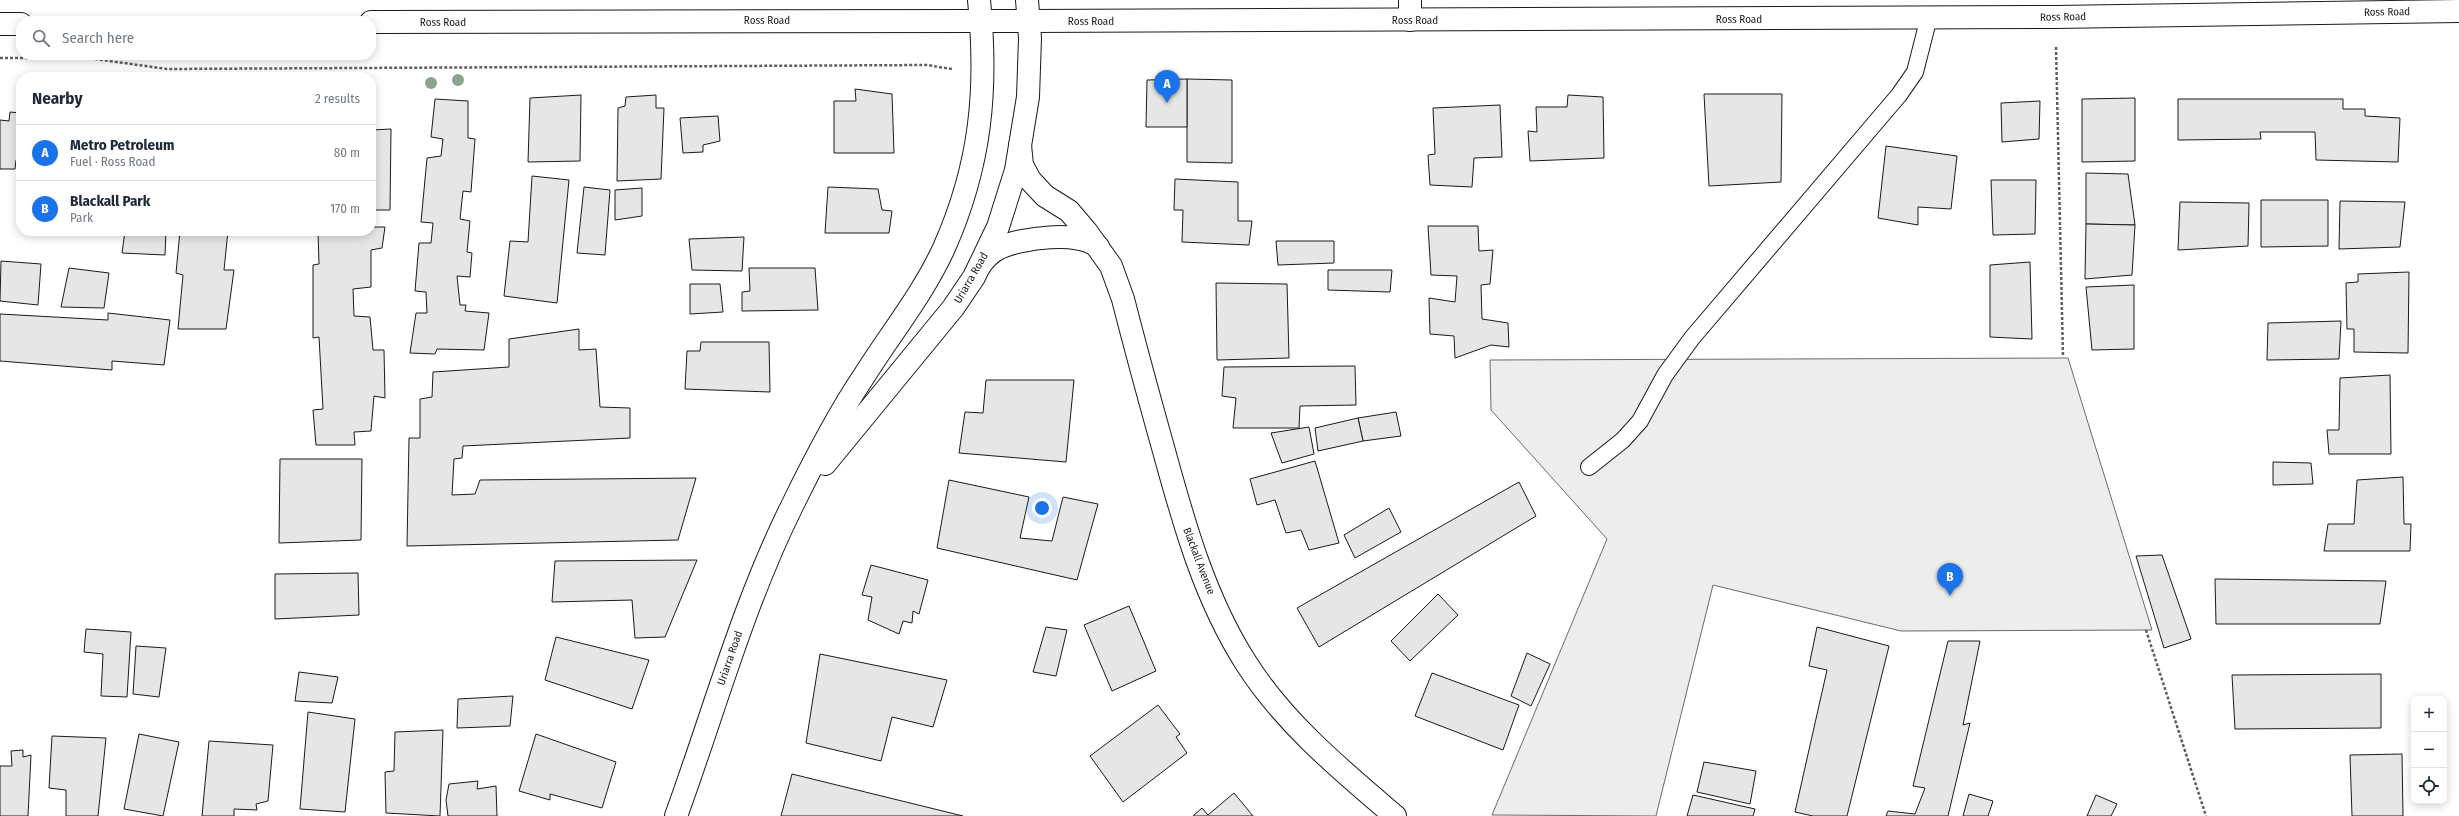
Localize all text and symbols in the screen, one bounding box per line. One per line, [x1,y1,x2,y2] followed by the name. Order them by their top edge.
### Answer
[2364,5,2410,19] street label: Ross Road
[2040,10,2086,24] street label: Ross Road
[1716,13,1762,26] street label: Ross Road
[744,14,790,27] street label: Ross Road
[1392,14,1438,27] street label: Ross Road
[1068,15,1114,28] street label: Ross Road
[16,16,376,60] search box
[420,16,466,29] street label: Ross Road
[30,27,52,49] icon: search
[62,29,134,47] text: Search here
[1154,70,1180,103] pin: A
[32,88,83,109] text: Nearby
[315,91,360,106] text: 2 results
[70,136,174,154] text: Metro Petroleum
[41,145,49,160] text: A
[334,145,360,160] text: 80 m
[70,154,155,169] text: Fuel · Ross Road
[70,192,150,210] text: Blackall Park
[41,201,49,216] text: B
[330,201,360,216] text: 170 m
[70,210,93,225] text: Park
[951,250,991,306] street label: Uriarra Road
[1032,498,1052,518] your location
[1180,526,1218,596] street label: Blackall Avenue
[1937,563,1963,596] pin: B
[715,629,745,687] street label: Uriarra Road
[2411,696,2447,804] map controls
[2411,696,2447,732] button: +
[2411,732,2447,768] button: −
[2411,768,2447,804] button: locate

